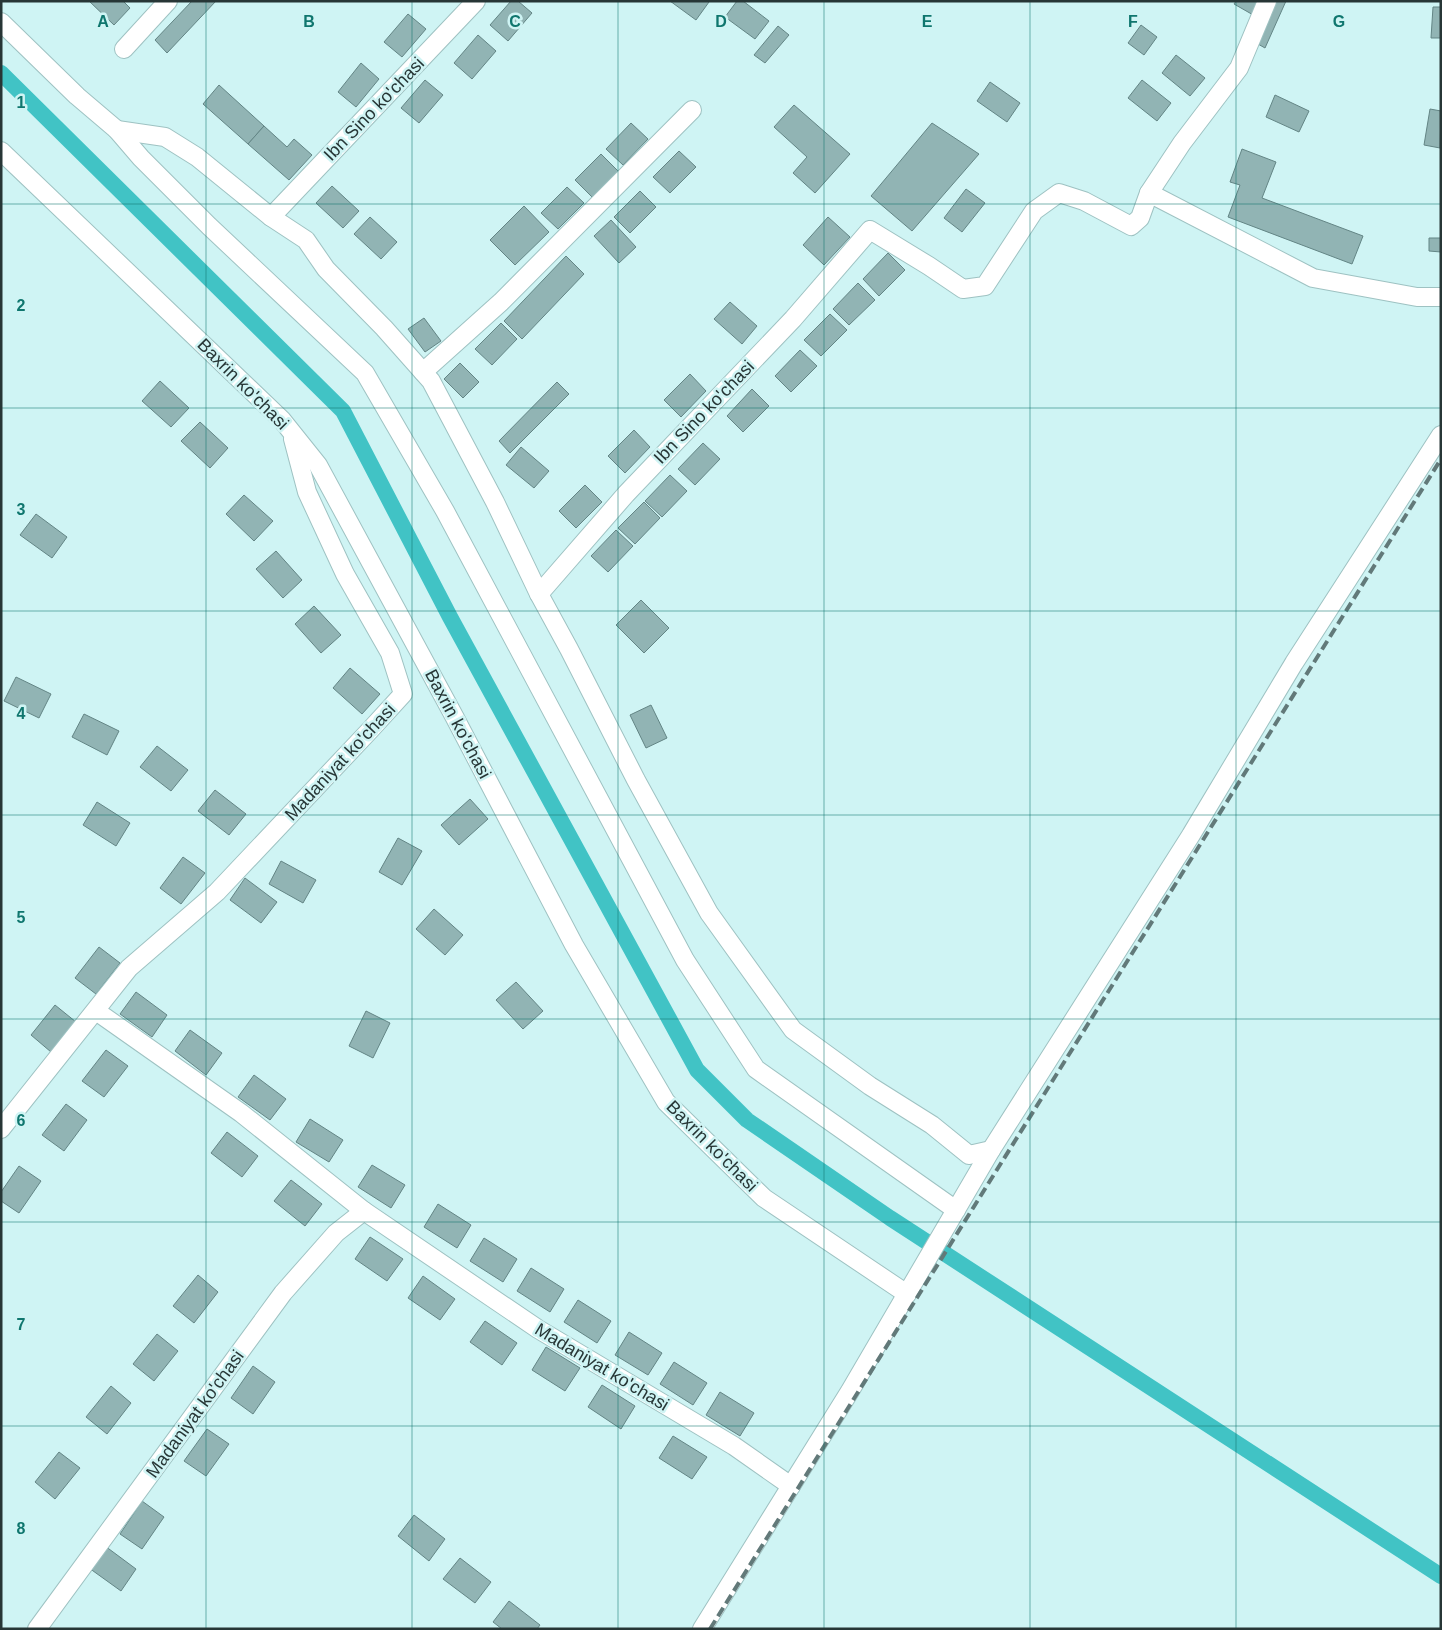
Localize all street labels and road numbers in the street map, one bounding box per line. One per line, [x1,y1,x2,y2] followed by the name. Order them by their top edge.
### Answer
[320,53,428,165] street label: Ibn Sino ko'chasi
[193,334,293,434] street label: Baxrin ko'chasi
[650,356,758,468] street label: Ibn Sino ko'chasi
[421,666,495,782] street label: Baxrin ko'chasi
[281,699,399,825] street label: Madaniyat ko'chasi
[662,1096,762,1196] street label: Baxrin ko'chasi
[531,1319,673,1415] street label: Madaniyat ko'chasi
[142,1346,248,1482] street label: Madaniyat ko'chasi

